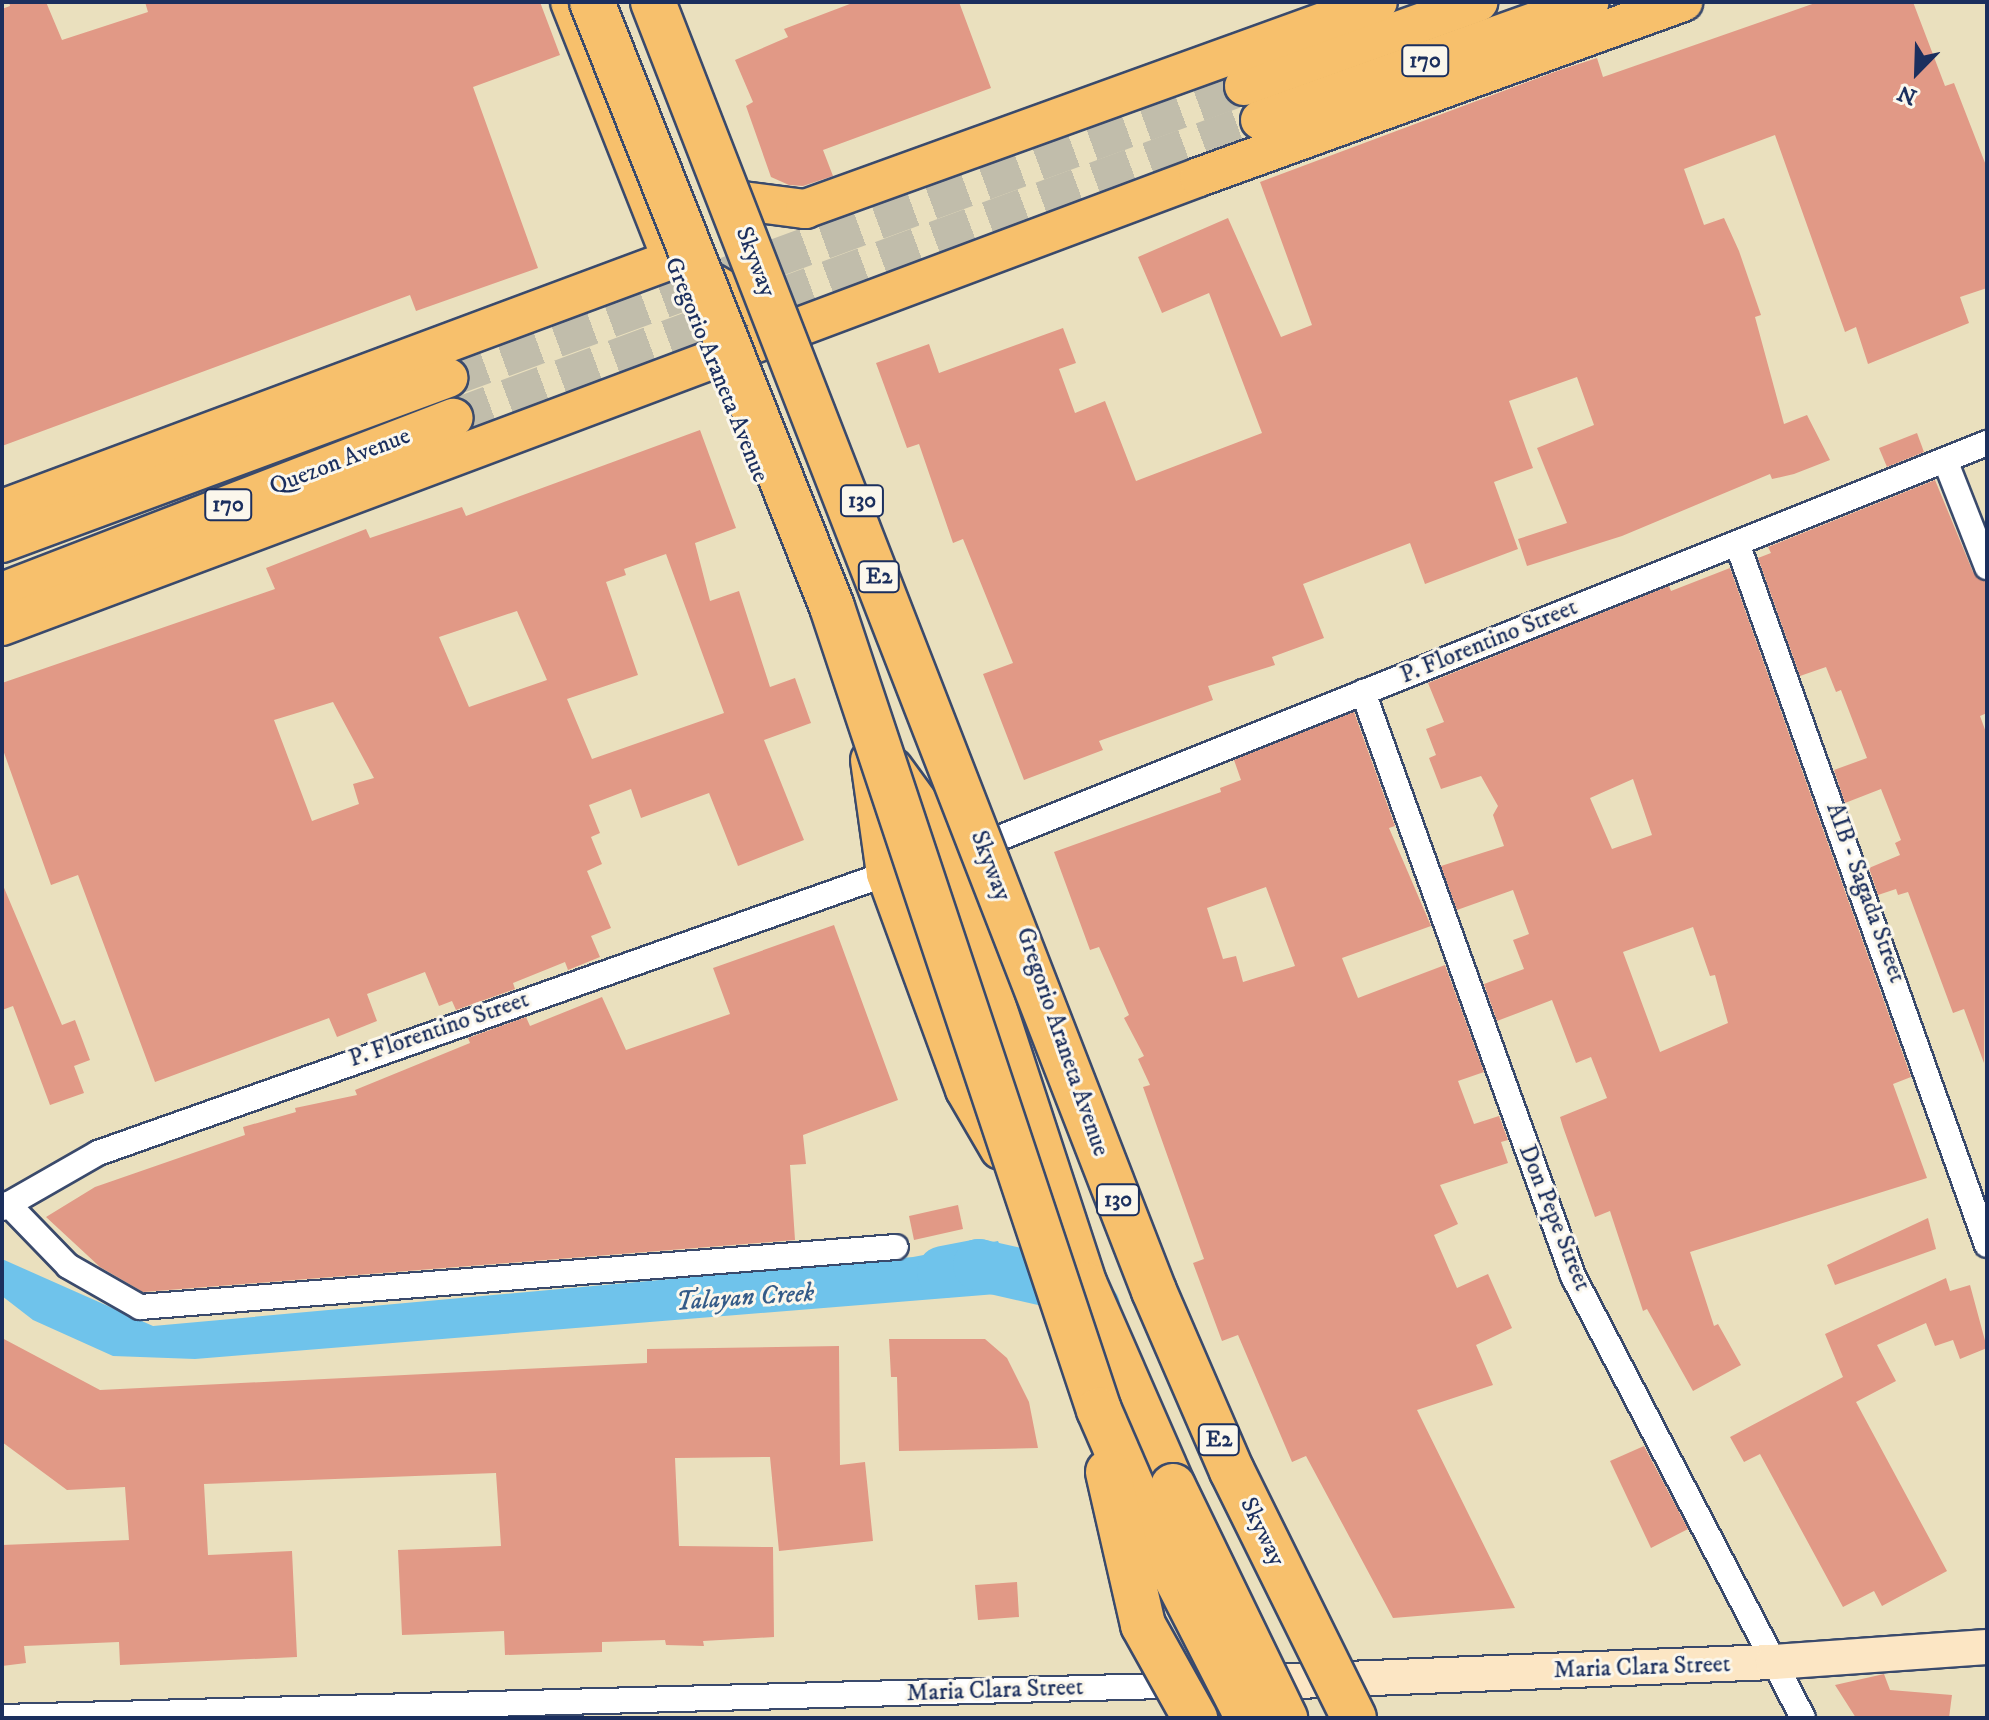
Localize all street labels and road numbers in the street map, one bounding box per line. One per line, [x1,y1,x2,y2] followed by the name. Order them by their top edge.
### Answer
[1401,43,1449,79] road number: 170
[729,223,781,301] street label: Skyway
[658,253,774,487] street label: Gregorio Araneta Avenue
[266,422,414,502] street label: Quezon Avenue
[838,483,886,519] road number: 130
[204,487,252,523] road number: 170
[857,559,901,595] road number: E2
[1396,593,1582,691] street label: P. Florentino Street
[1819,799,1911,987] street label: AIB - Sagada Street
[964,827,1016,905] street label: Skyway
[1009,924,1115,1160] street label: Gregorio Araneta Avenue
[345,986,533,1074] street label: P. Florentino Street
[1512,1141,1596,1295] street label: Don Pepe Street
[1094,1182,1142,1218] road number: 130
[1197,1422,1241,1458] road number: E2
[1233,1493,1291,1571] street label: Skyway
[1553,1651,1731,1685] street label: Maria Clara Street
[906,1674,1084,1708] street label: Maria Clara Street

